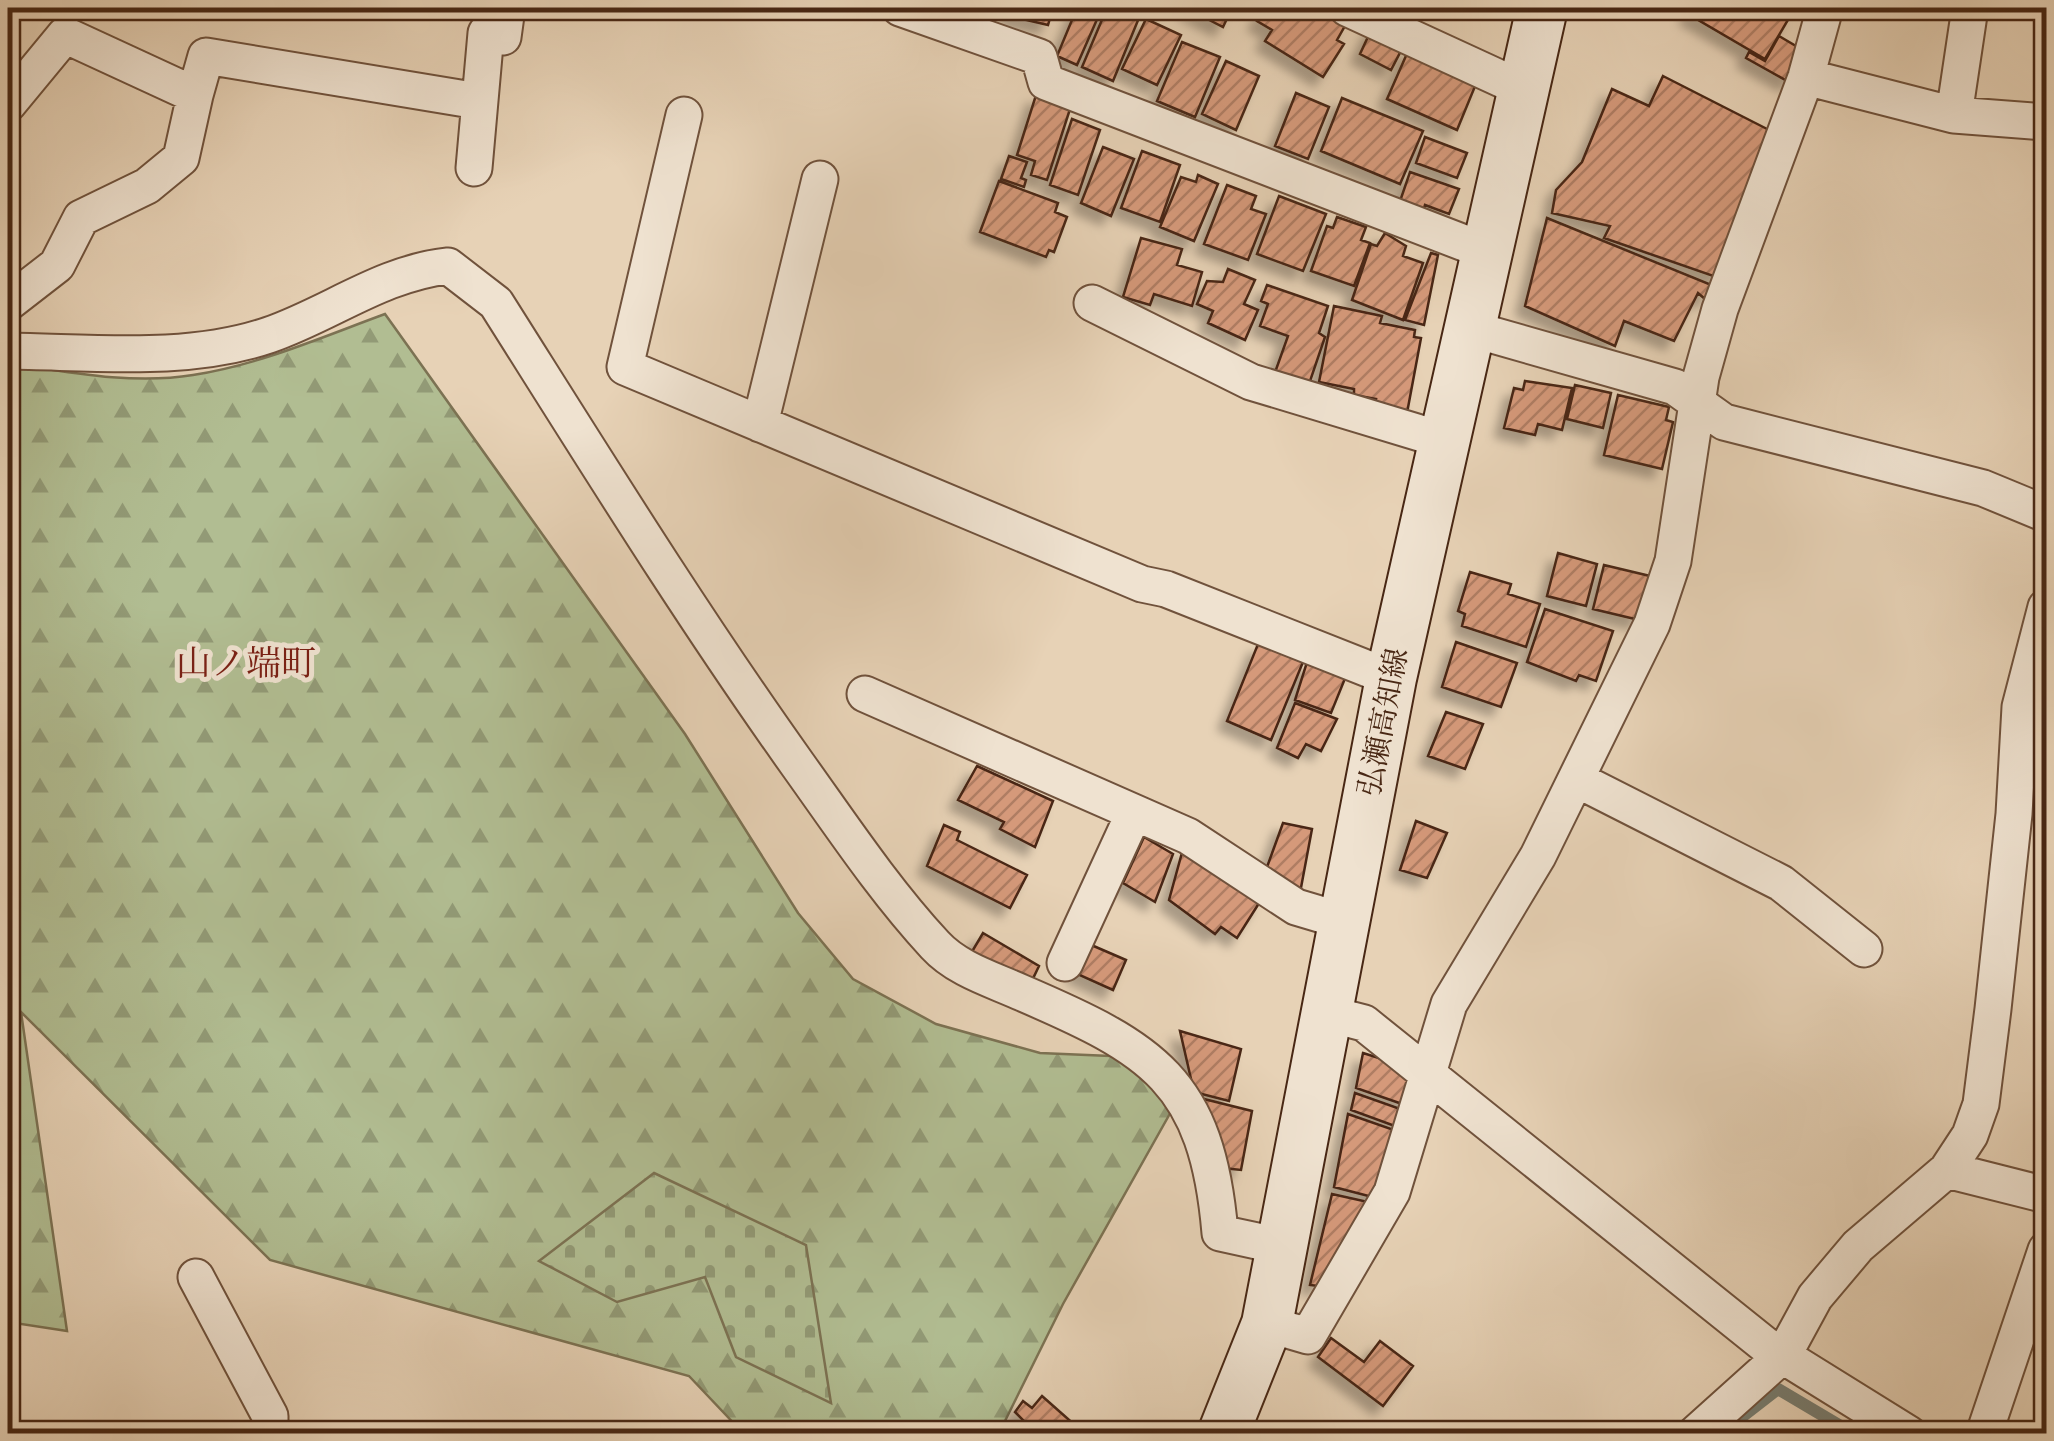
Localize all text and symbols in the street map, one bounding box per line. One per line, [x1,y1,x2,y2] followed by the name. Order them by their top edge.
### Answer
[176,643,316,684] district label: 山ノ端町
[1352,645,1415,799] street label: 弘瀬高知線

